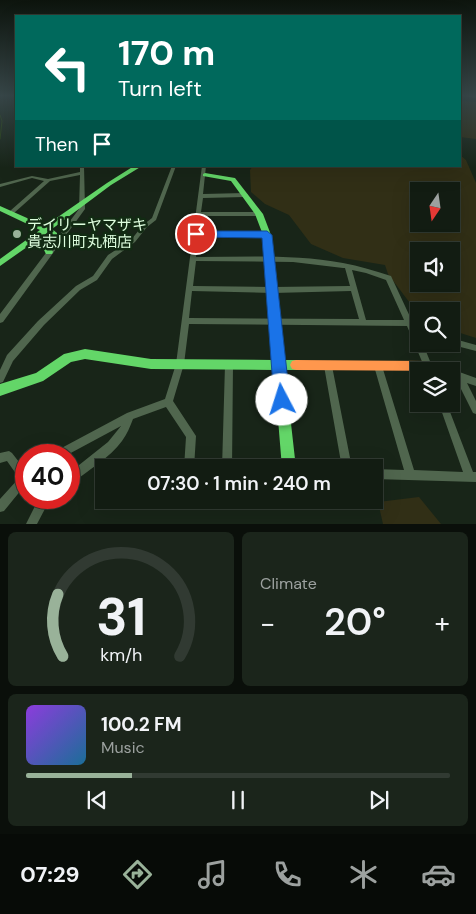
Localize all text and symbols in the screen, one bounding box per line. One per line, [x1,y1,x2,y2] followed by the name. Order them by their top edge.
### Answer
[118,30,215,76] text: 170 m
[35,35,100,100] icon: left
[118,74,202,103] text: Turn left
[88,130,116,158] icon: arrive
[35,132,78,157] text: Then
[410,182,460,232] north arrow
[410,182,460,412] map controls
[175,213,217,255] pin
[27,215,147,252] place label: デイリーヤマザキ 貴志川町丸栖店
[182,220,210,248] icon: arrive
[11,228,23,240] marker: デイリーヤマザキ 貴志川町丸栖店
[410,242,460,292] button: sound
[410,302,460,352] button: search
[410,362,460,412] button: layers
[255,373,307,425] position arrow
[15,444,80,509] speed limit sign: 40
[147,471,331,496] text: 07:30 · 1 min · 240 m
[260,573,317,594] text: Climate
[96,583,146,651] text: 31
[324,597,386,647] text: 20°
[260,605,275,642] text: −
[435,605,450,642] text: +
[100,643,142,667] text: km/h
[101,712,182,737] text: 100.2 FM
[101,737,145,758] text: Music
[83,786,111,814] icon: previous
[224,786,252,814] icon: pause
[365,786,393,814] icon: next
[120,857,155,892] icon: directions
[195,857,230,892] icon: music
[270,857,305,892] icon: phone
[346,857,381,892] icon: climate
[421,857,456,892] icon: car
[20,860,79,889] text: 07:29

